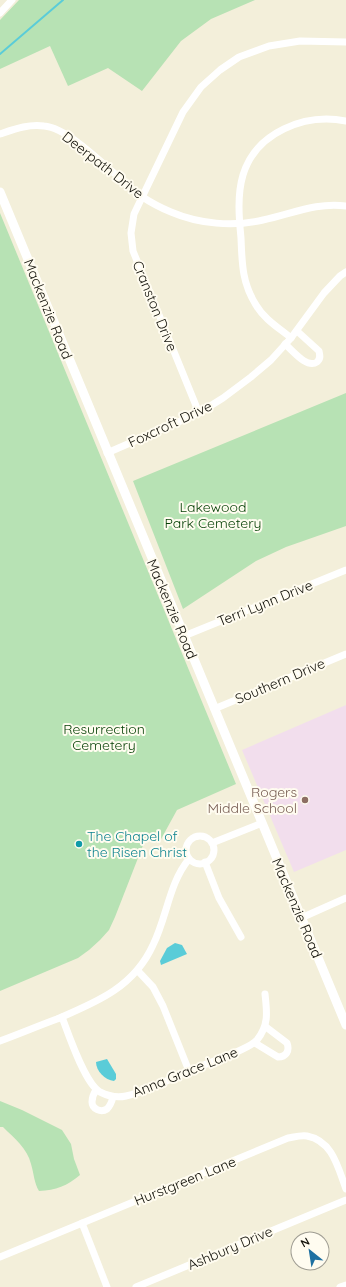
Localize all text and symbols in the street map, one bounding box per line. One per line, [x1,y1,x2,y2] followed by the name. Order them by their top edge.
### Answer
[59,128,147,202] street label: Deerpath Drive
[20,256,76,362] street label: Mackenzie Road
[129,258,181,354] street label: Cranston Drive
[125,397,215,451] street label: Foxcroft Drive
[164,498,262,532] park label: Lakewood Park Cemetery
[143,556,201,662] street label: Mackenzie Road
[215,576,315,630] street label: Terri Lynn Drive
[232,654,328,708] street label: Southern Drive
[63,720,145,754] park label: Resurrection Cemetery
[207,783,297,817] place label: Rogers Middle School
[300,795,310,805] marker: Rogers Middle School
[87,827,187,861] place label: The Chapel of the Risen Christ
[74,839,84,849] marker: The Chapel of the Risen Christ
[268,855,326,961] street label: Mackenzie Road
[130,1043,240,1101] street label: Anna Grace Lane
[131,1152,239,1210] street label: Hurstgreen Lane
[185,1222,275,1274] street label: Ashbury Drive
[290,1231,330,1271] north arrow
[298,1234,312,1250] text: N

